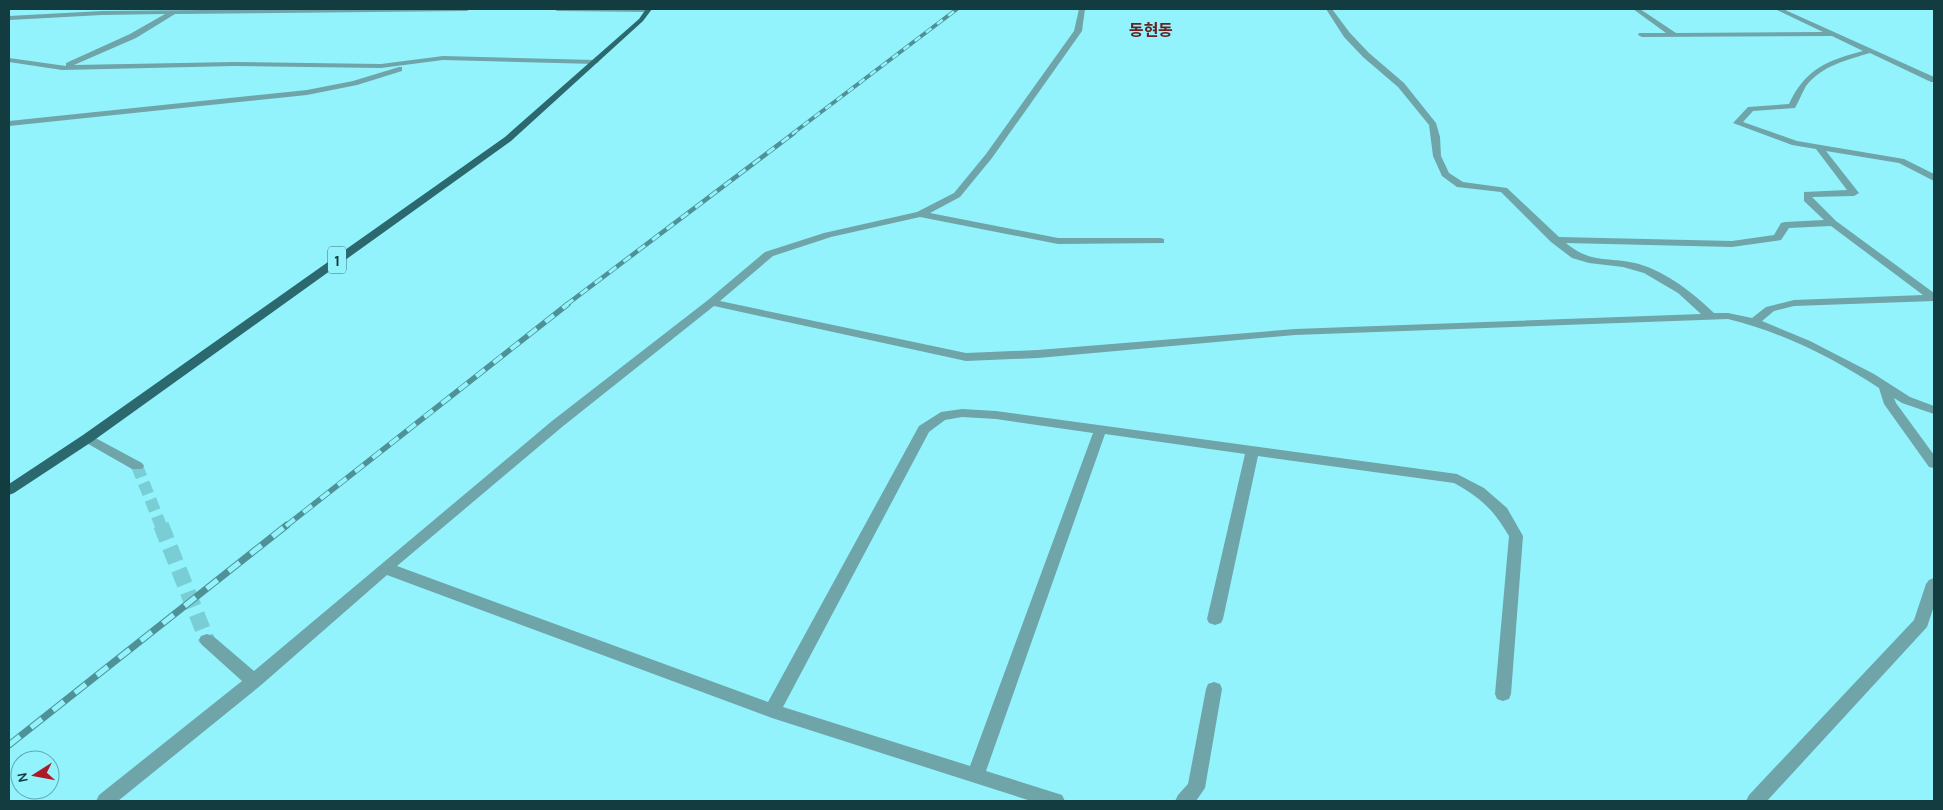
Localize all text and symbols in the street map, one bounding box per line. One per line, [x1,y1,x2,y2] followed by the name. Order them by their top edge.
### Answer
[1129,21,1173,40] district label: 동현동
[328,246,346,274] road number: 1
[10,750,60,800] north arrow
[13,771,32,784] text: N

